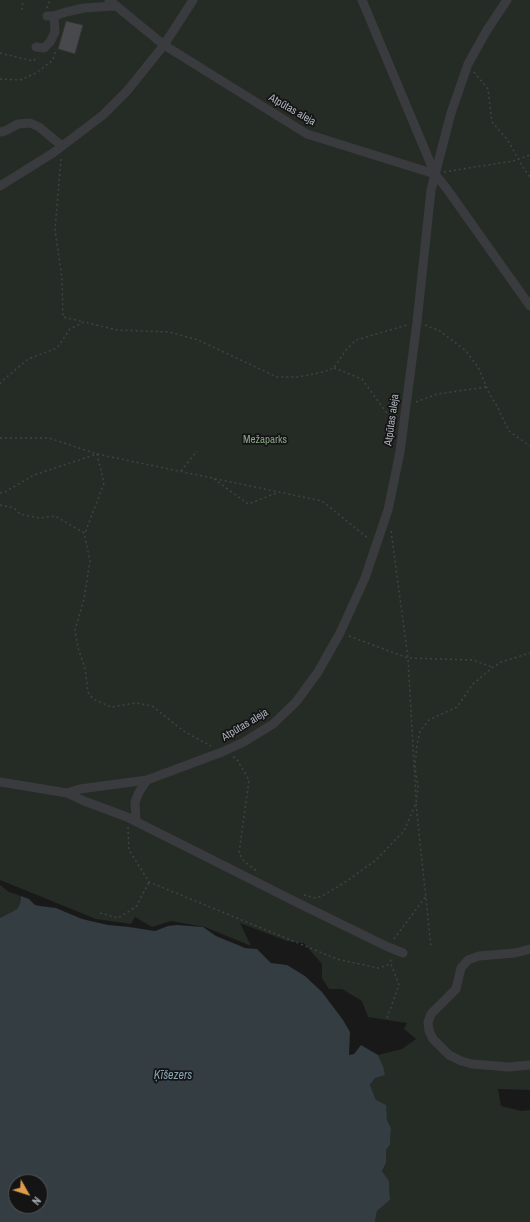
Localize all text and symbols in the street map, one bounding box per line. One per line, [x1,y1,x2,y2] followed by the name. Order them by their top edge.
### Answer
[266,91,318,129] street label: Atpūtas aleja
[382,393,402,447] street label: Atpūtas aleja
[243,433,287,447] park label: Mežaparks
[219,706,271,744] street label: Atpūtas aleja
[154,1069,192,1083] water label: Ķīšezers
[8,1174,48,1214] north arrow
[29,1194,44,1208] text: N

